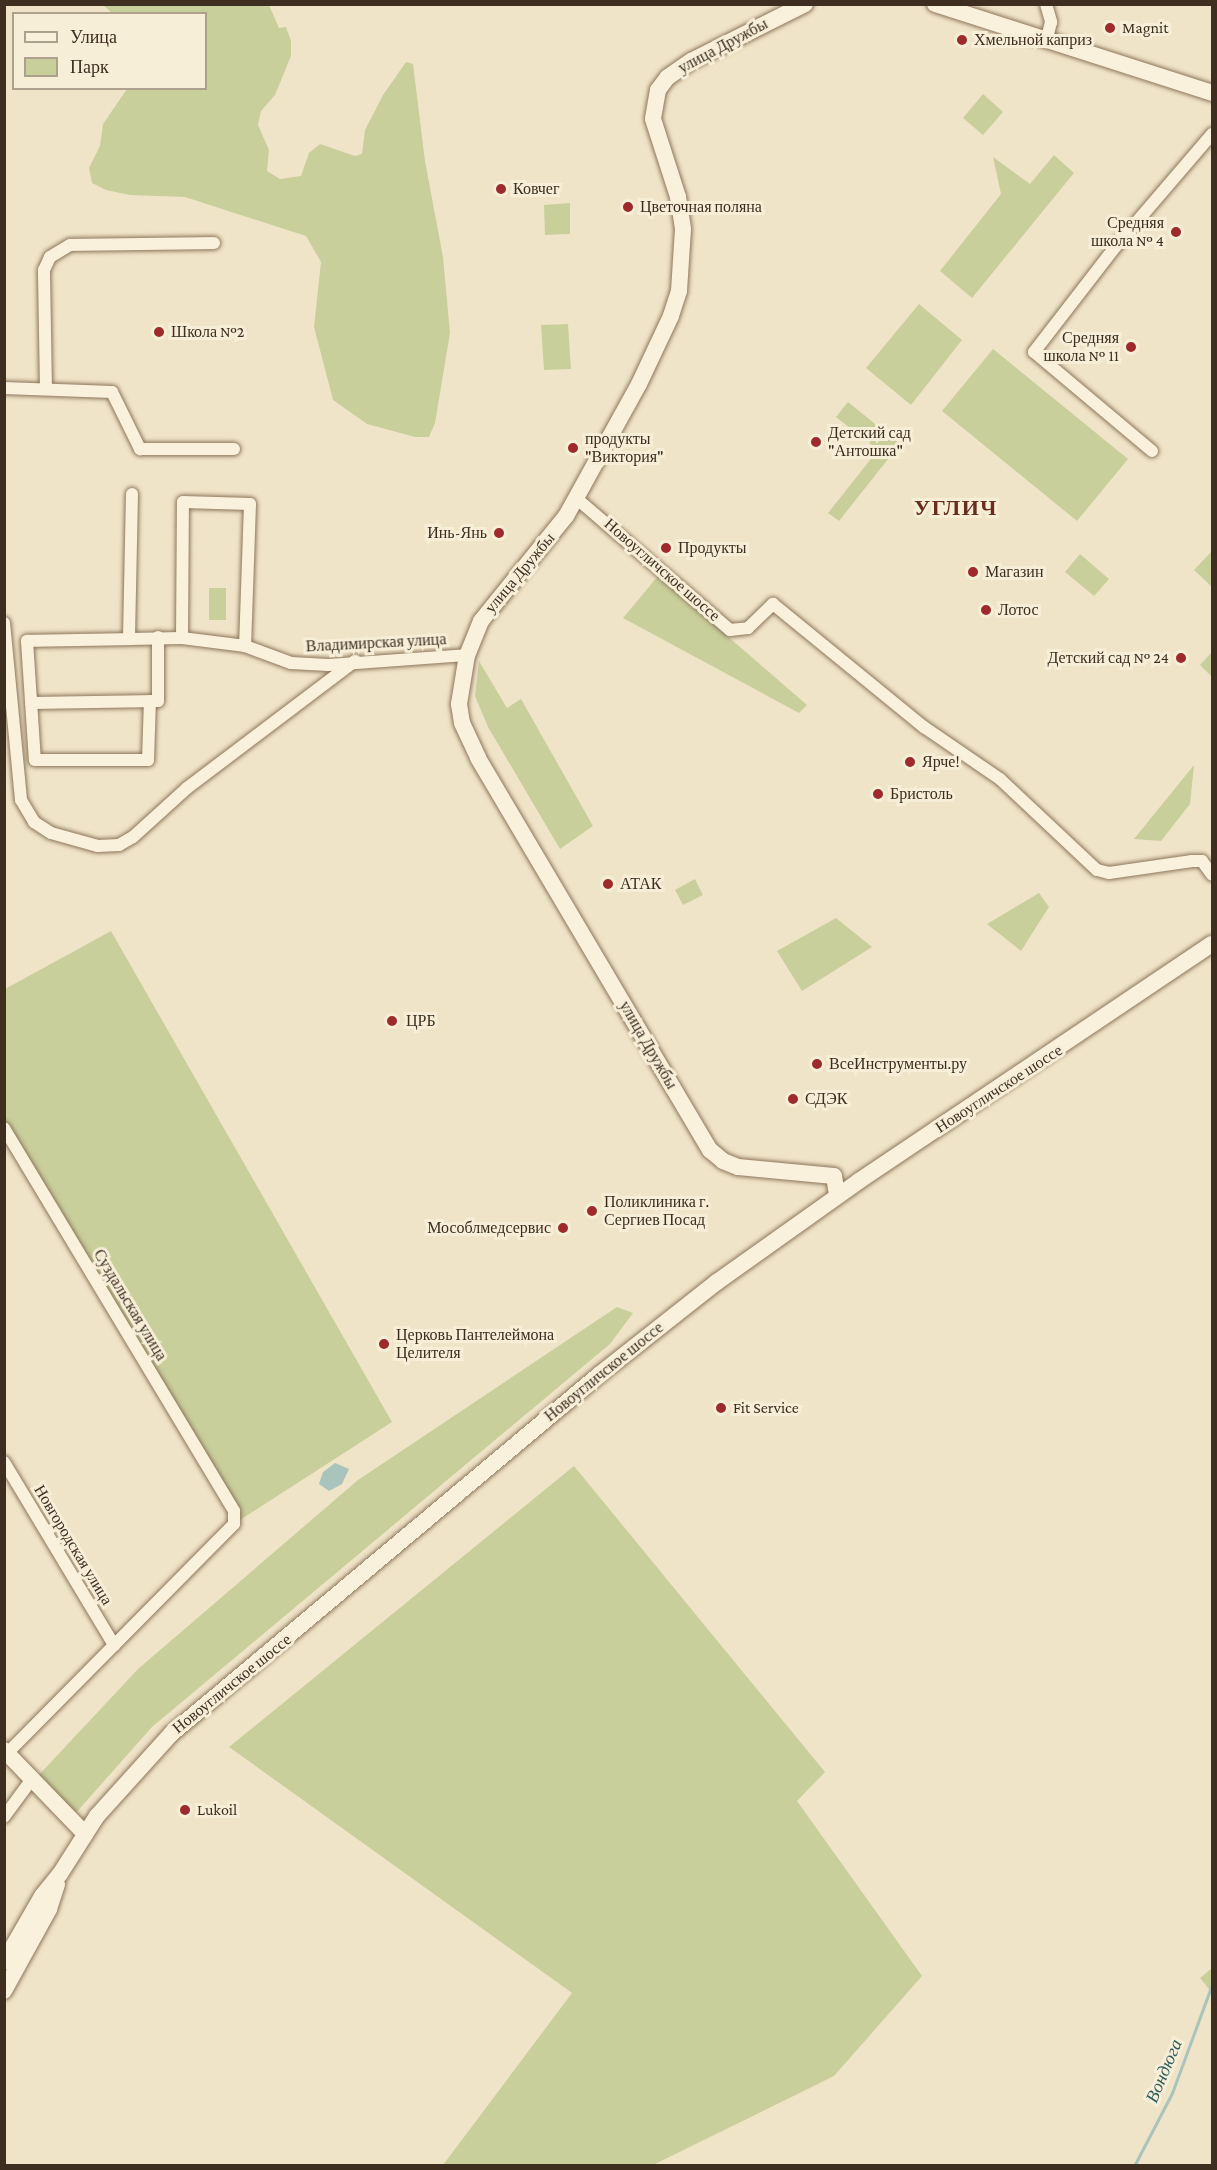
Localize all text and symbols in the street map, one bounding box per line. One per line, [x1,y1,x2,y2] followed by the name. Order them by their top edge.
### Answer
[12,12,207,90] legend
[675,14,771,78] street label: улица Дружбы
[1122,18,1168,38] place label: Magnit
[1103,21,1117,35] marker: Magnit
[70,27,117,47] text: Улица
[974,30,1092,50] place label: Хмельной каприз
[955,33,969,47] marker: Хмельной каприз
[70,57,109,77] text: Парк
[513,179,560,199] place label: Ковчег
[494,182,508,196] marker: Ковчег
[640,197,762,217] place label: Цветочная поляна
[621,200,635,214] marker: Цветочная поляна
[1091,213,1164,251] place label: Средняя школа № 4
[1169,225,1183,239] marker: Средняя школа № 4
[171,322,244,342] place label: Школа №2
[152,325,166,339] marker: Школа №2
[1043,328,1119,366] place label: Средняя школа № 11
[1124,340,1138,354] marker: Средняя школа № 11
[828,423,911,461] place label: Детский сад "Антошка"
[585,429,664,467] place label: продукты "Виктория"
[809,435,823,449] marker: Детский сад "Антошка"
[566,441,580,455] marker: продукты "Виктория"
[914,495,998,521] district label: УГЛИЧ
[600,514,724,626] street label: Новоугличское шоссе
[427,523,487,543] place label: Инь-Янь
[492,526,506,540] marker: Инь-Янь
[481,529,559,617] street label: улица Дружбы
[678,538,747,558] place label: Продукты
[659,541,673,555] marker: Продукты
[985,562,1043,582] place label: Магазин
[966,565,980,579] marker: Магазин
[998,600,1039,620] place label: Лотос
[979,603,993,617] marker: Лотос
[305,630,447,656] street label: Владимирская улица
[1047,648,1169,668] place label: Детский сад № 24
[1174,651,1188,665] marker: Детский сад № 24
[922,752,960,772] place label: Ярче!
[903,755,917,769] marker: Ярче!
[890,784,953,804] place label: Бристоль
[871,787,885,801] marker: Бристоль
[620,874,661,894] place label: АТАК
[601,877,615,891] marker: АТАК
[615,997,681,1093] street label: улица Дружбы
[406,1011,436,1031] place label: ЦРБ
[383,1012,401,1030] marker: ЦРБ
[932,1041,1066,1137] street label: Новоугличское шоссе
[829,1054,967,1074] place label: ВсеИнструменты.ру
[810,1057,824,1071] marker: ВсеИнструменты.ру
[805,1089,847,1109] place label: СДЭК
[786,1092,800,1106] marker: СДЭК
[604,1192,709,1230] place label: Поликлиника г. Сергиев Посад
[585,1204,599,1218] marker: Поликлиника г. Сергиев Посад
[427,1218,551,1238] place label: Мособлмедсервис
[556,1221,570,1235] marker: Мособлмедсервис
[89,1246,171,1364] street label: Суздальская улица
[541,1318,667,1426] street label: Новоугличское шоссе
[396,1325,554,1363] place label: Церковь Пантелеймона Целителя
[377,1337,391,1351] marker: Церковь Пантелеймона Целителя
[733,1398,799,1418] place label: Fit Service
[714,1401,728,1415] marker: Fit Service
[30,1482,116,1608] street label: Новгородская улица
[169,1630,295,1738] street label: Новоугличское шоссе
[197,1800,237,1820] place label: Lukoil
[178,1803,192,1817] marker: Lukoil
[1141,2036,1187,2106] water label: Вондюга

